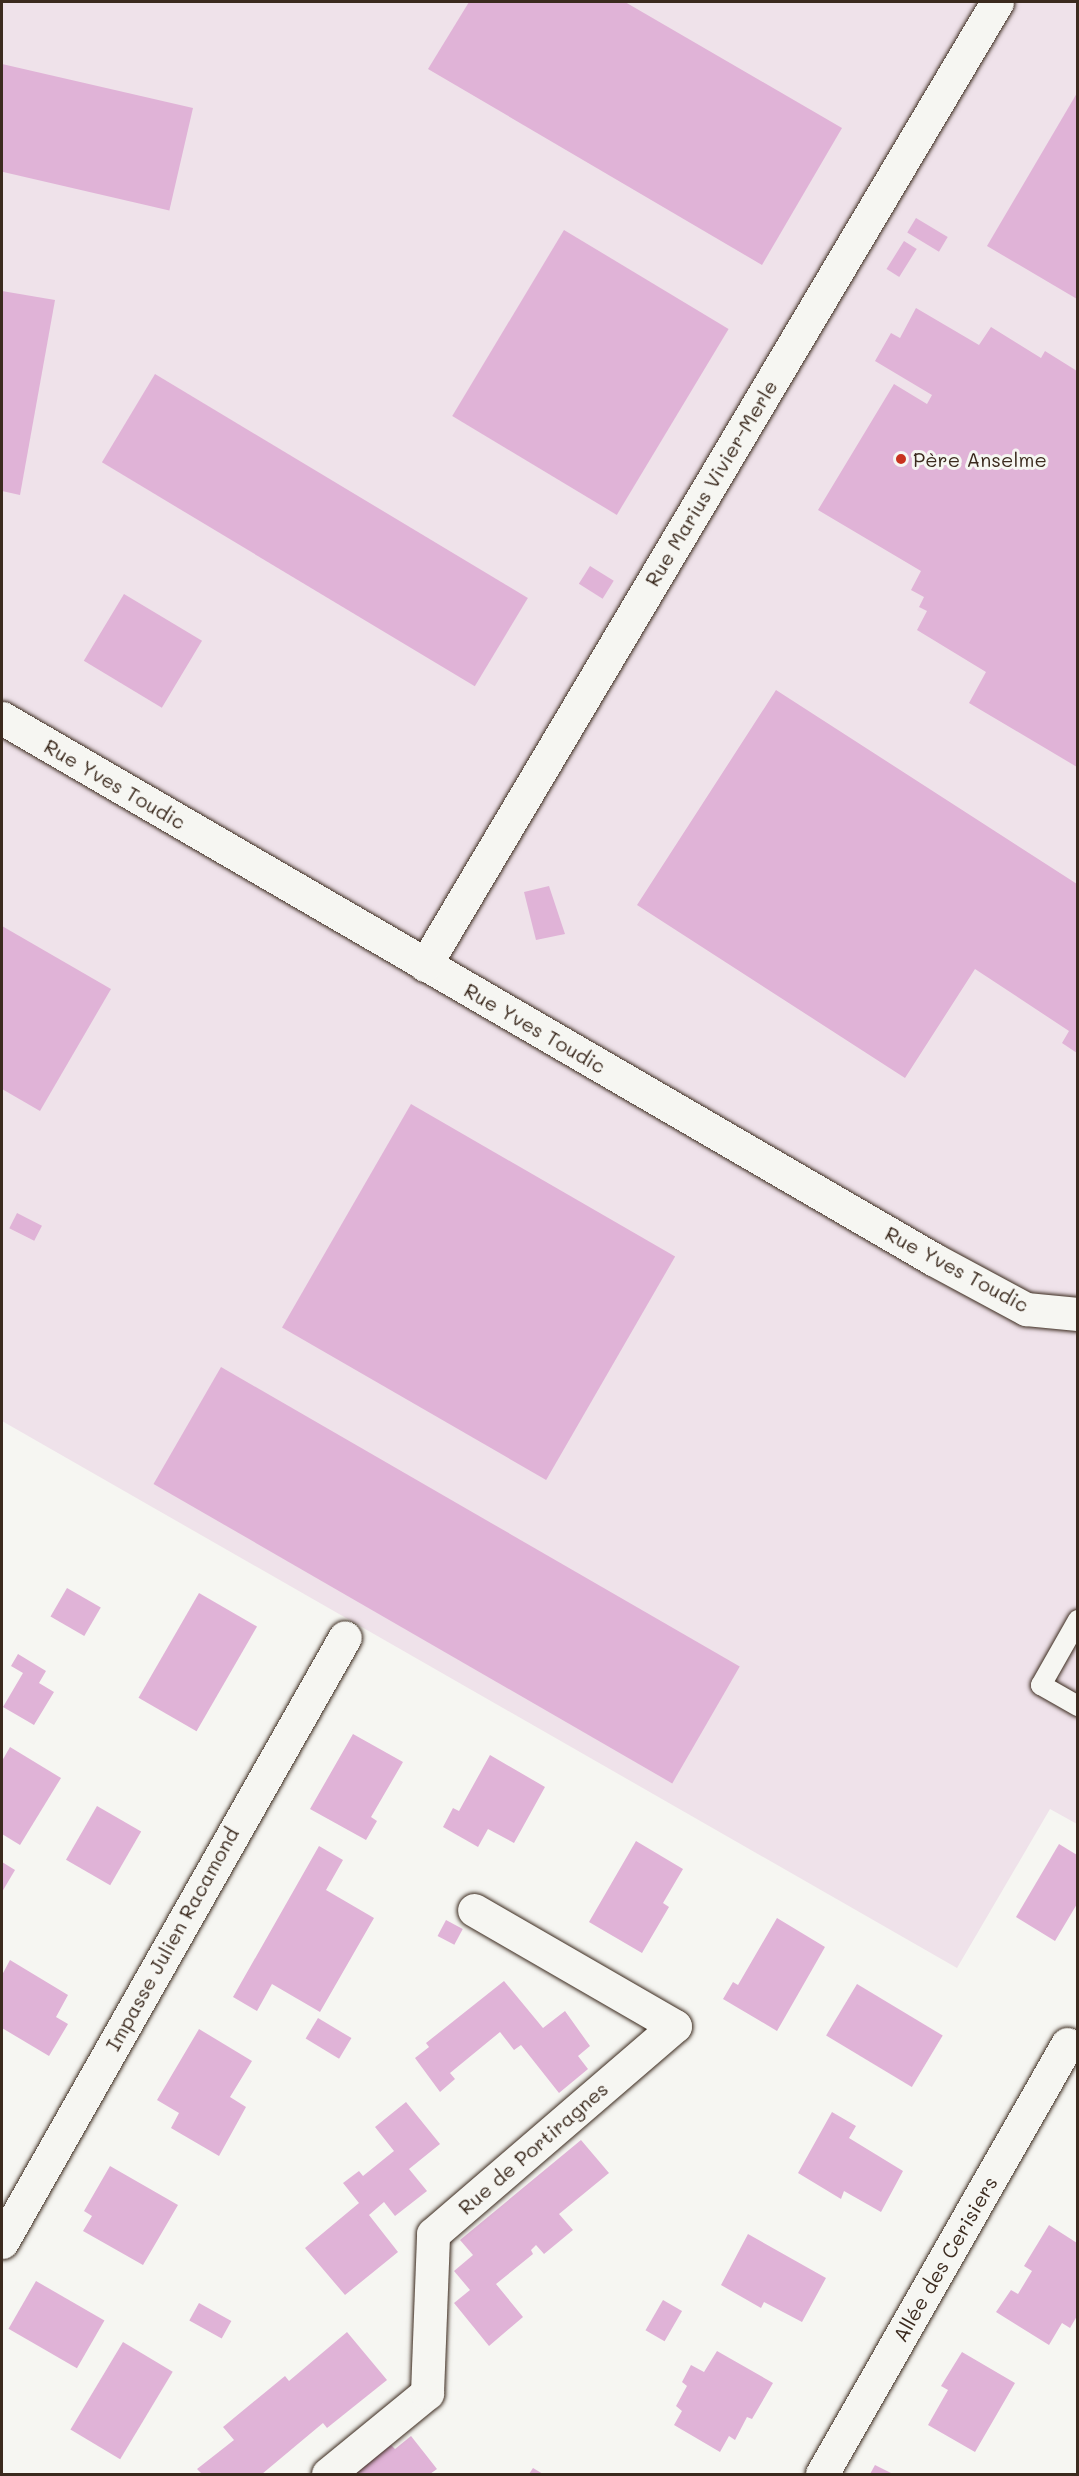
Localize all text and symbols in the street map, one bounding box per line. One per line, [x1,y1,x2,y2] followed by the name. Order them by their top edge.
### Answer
[640,375,782,591] street label: Rue Marius Vivier-Merle
[913,447,1047,471] place label: Père Anselme
[894,452,908,466] marker: Père Anselme
[40,734,190,834] street label: Rue Yves Toudic
[460,978,610,1078] street label: Rue Yves Toudic
[881,1221,1033,1317] street label: Rue Yves Toudic
[100,1823,244,2055] street label: Impasse Julien Racamond
[453,2077,613,2219] street label: Rue de Portiragnes
[888,2172,1002,2346] street label: Allée des Cerisiers

